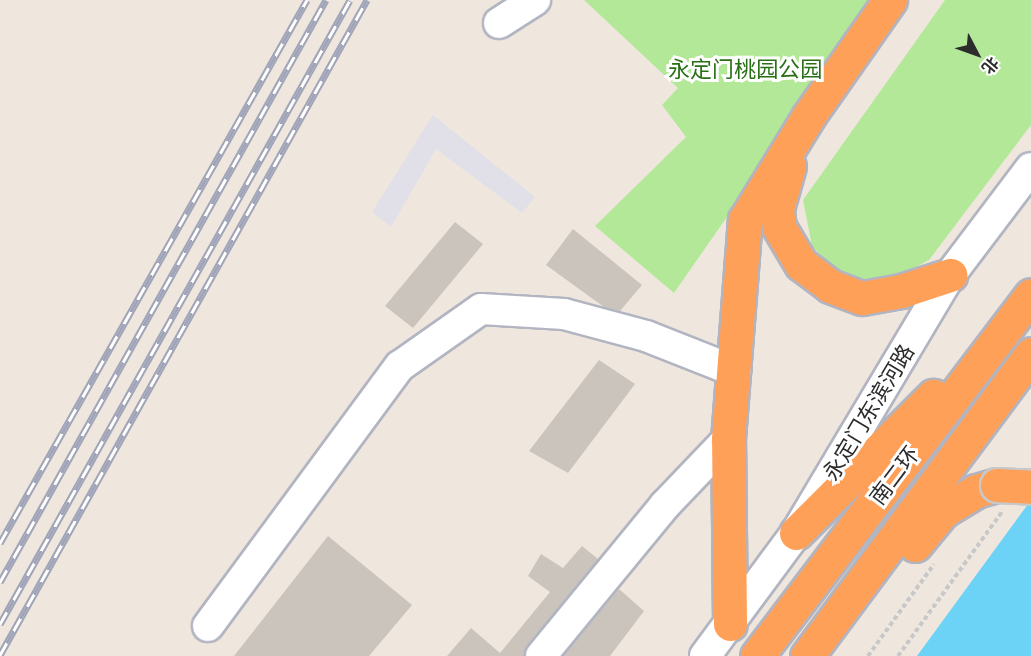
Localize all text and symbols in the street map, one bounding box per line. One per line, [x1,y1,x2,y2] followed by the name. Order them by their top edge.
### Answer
[947,24,1007,84] north arrow
[979,54,1003,78] text: 北
[668,56,822,82] park label: 永定门桃园公园
[817,339,919,485] street label: 永定门东滨河路
[864,441,924,509] street label: 南二环

